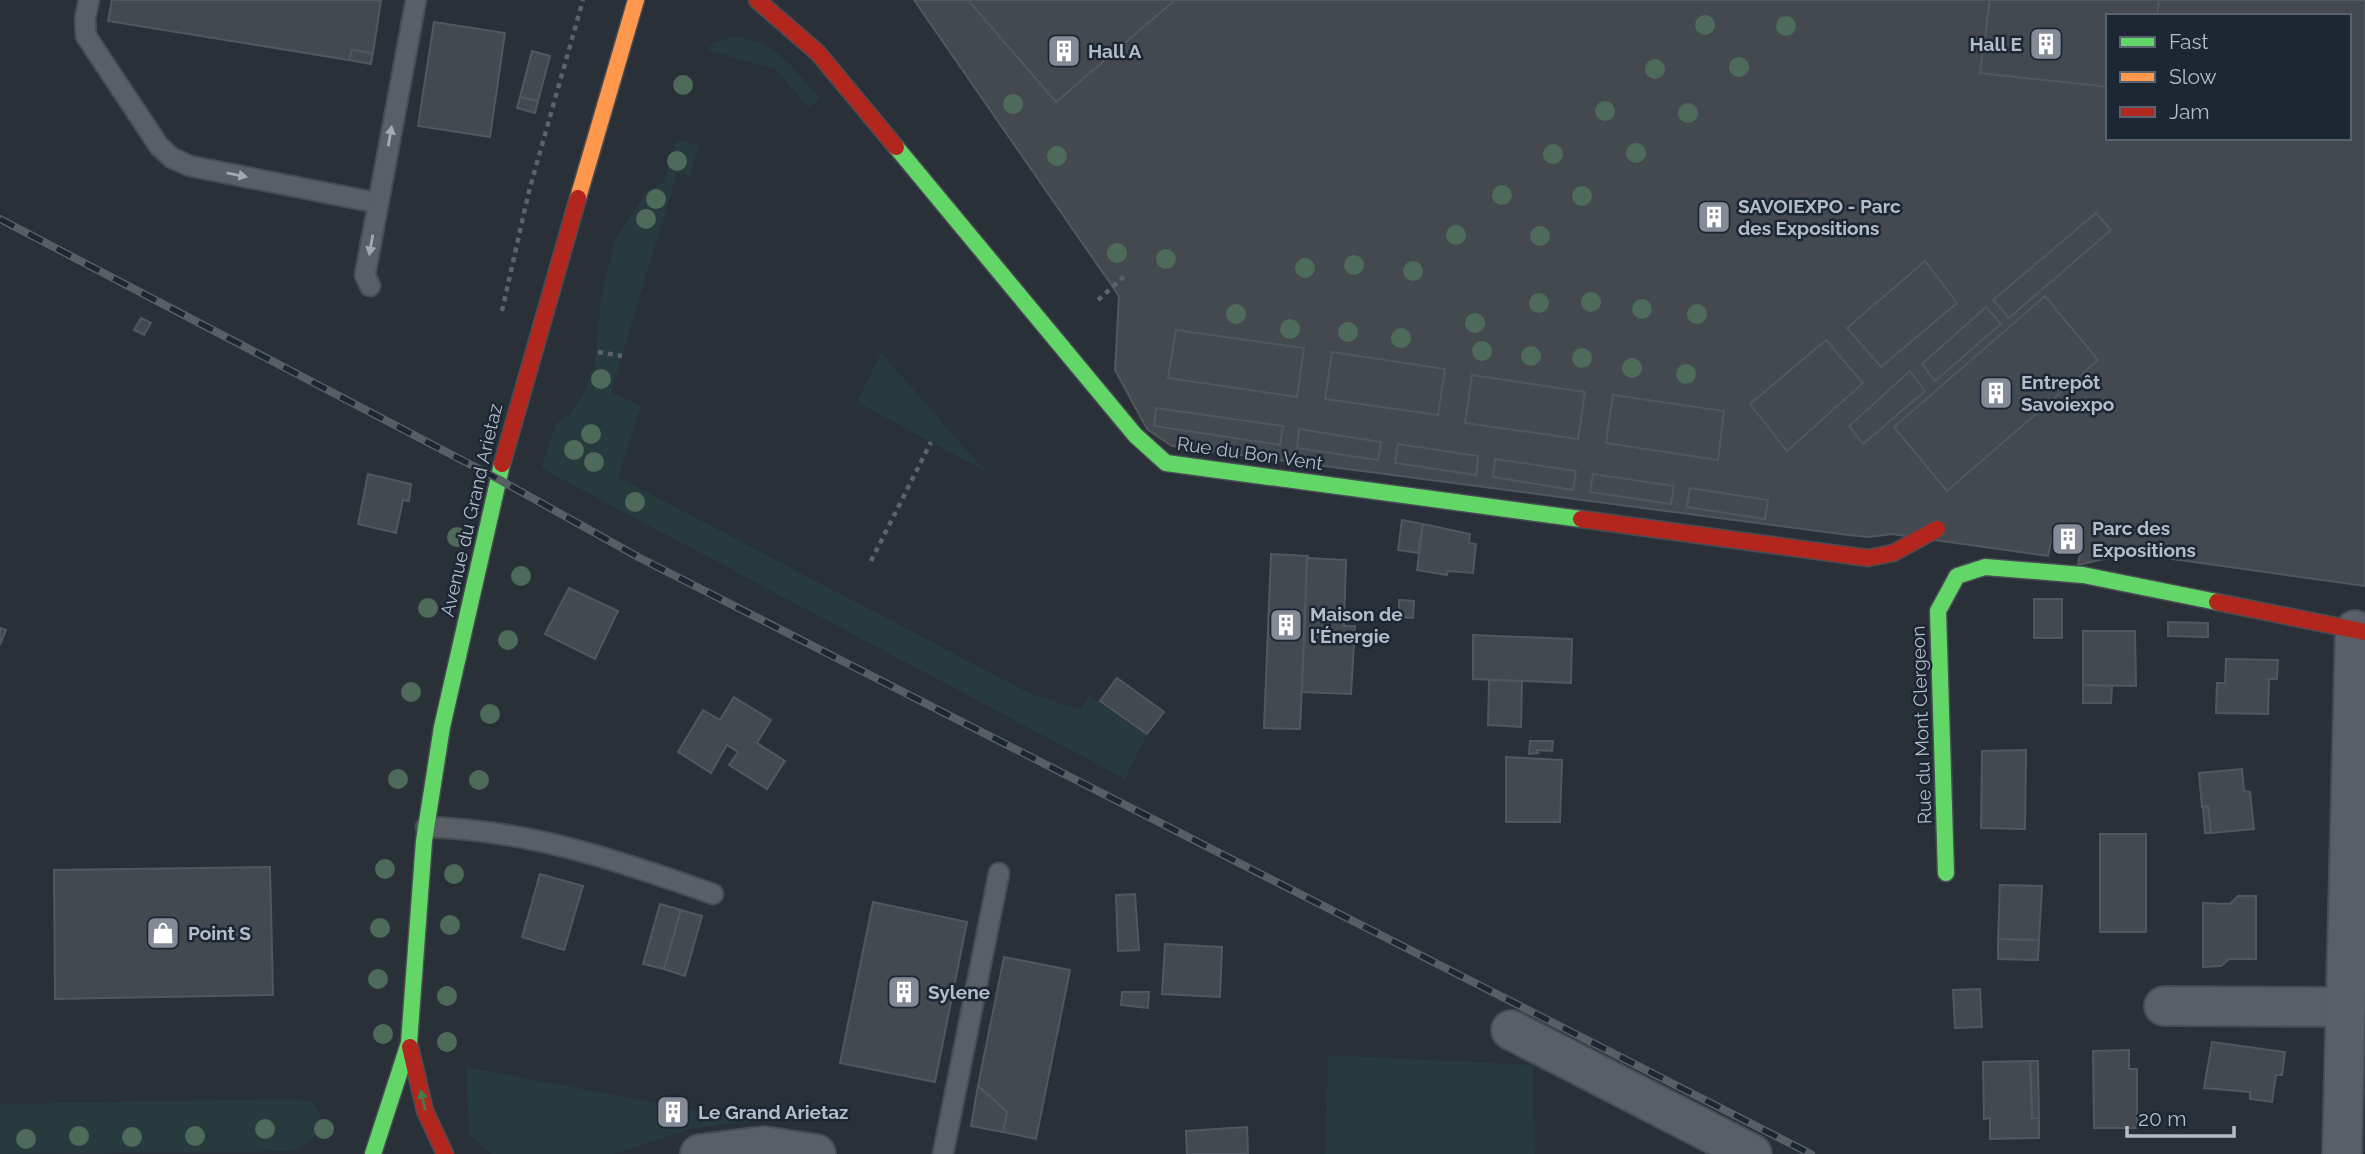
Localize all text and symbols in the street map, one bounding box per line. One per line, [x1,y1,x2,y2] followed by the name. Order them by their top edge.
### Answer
[2106,14,2351,140] legend
[2027,25,2065,63] building icon: Hall E
[2169,29,2209,54] text: Fast
[1045,32,1083,70] building icon: Hall A
[1970,33,2022,55] place label: Hall E
[1088,40,1141,62] place label: Hall A
[2169,64,2217,89] text: Slow
[2169,99,2210,124] text: Jam
[385,125,396,147] one-way arrow
[226,170,248,181] one-way arrow
[1738,195,1901,239] place label: SAVOIEXPO - Parc des Expositions
[1695,198,1733,236] building icon: SAVOIEXPO - Parc des Expositions
[365,234,376,256] one-way arrow
[2021,371,2114,415] place label: Entrepôt Savoiexpo
[1977,374,2015,412] building icon: Entrepôt Savoiexpo
[436,401,506,619] street label: Avenue du Grand Arietaz
[1176,432,1325,474] street label: Rue du Bon Vent
[2092,517,2196,561] place label: Parc des Expositions
[2049,520,2087,558] building icon: Parc des Expositions
[1310,603,1403,647] place label: Maison de l'Énergie
[1267,606,1305,644] building icon: Maison de l'Énergie
[1907,625,1935,825] street label: Rue du Mont Clergeon
[144,914,182,952] shop icon: Point S
[188,922,251,944] place label: Point S
[885,973,923,1011] building icon: Sylene
[928,981,990,1003] place label: Sylene
[417,1089,428,1111] one-way arrow
[654,1093,692,1131] building icon: Le Grand Arietaz
[2127,1094,2234,1138] scale bar
[698,1101,848,1123] place label: Le Grand Arietaz
[2138,1106,2186,1131] text: 20 m

